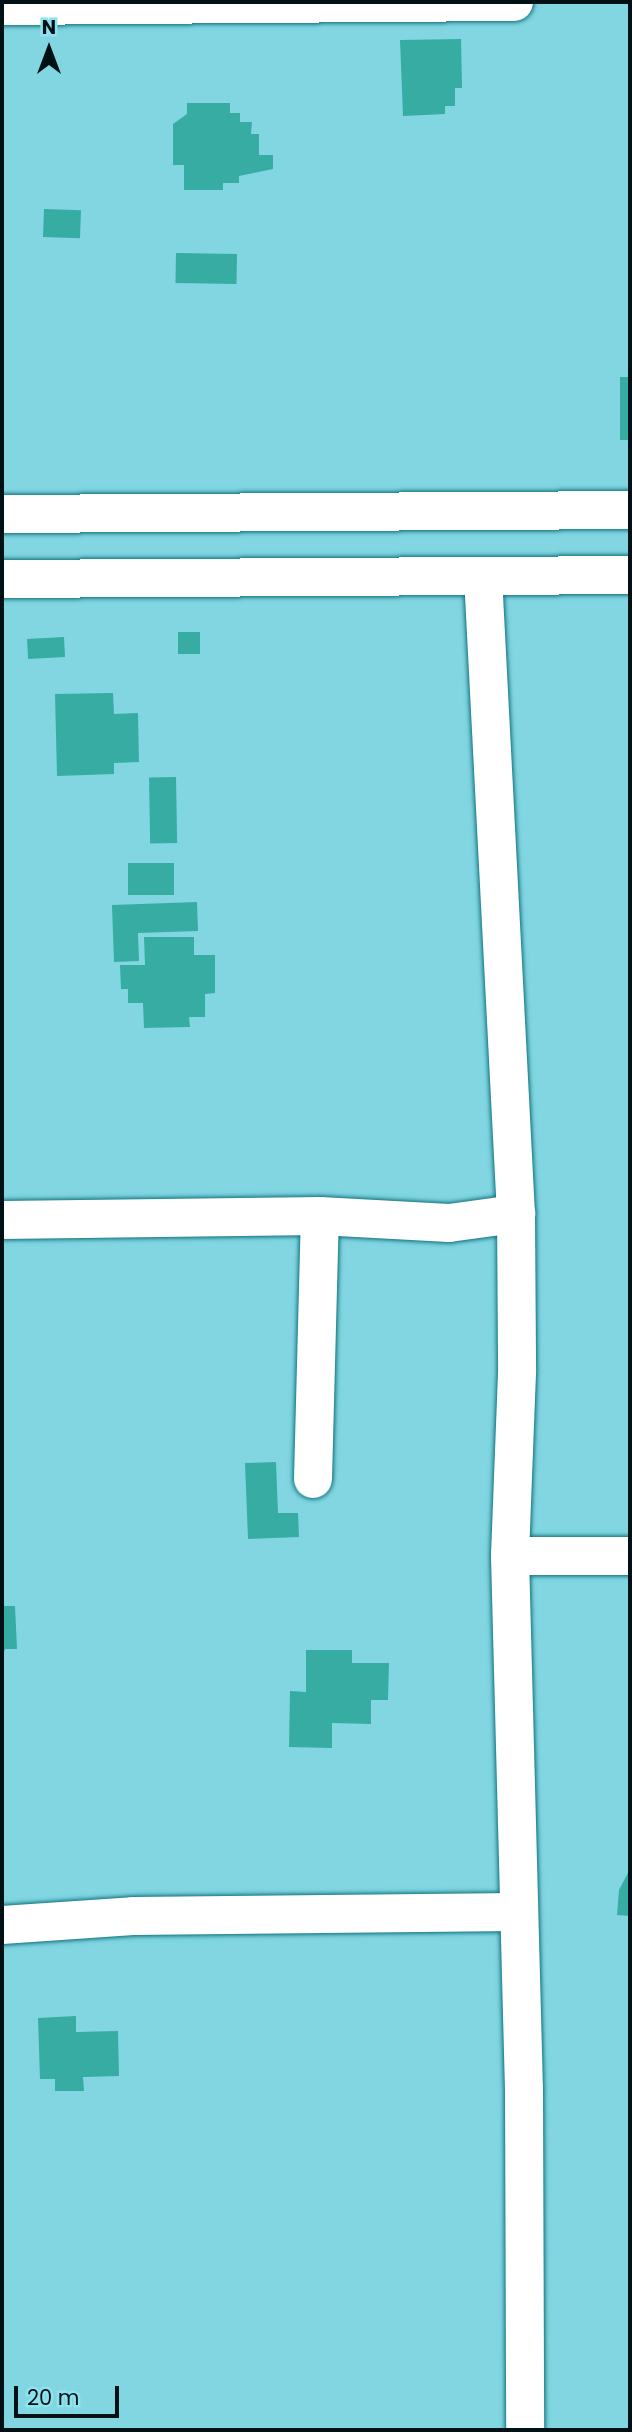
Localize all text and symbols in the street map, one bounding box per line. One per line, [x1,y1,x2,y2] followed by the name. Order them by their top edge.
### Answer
[14,14,84,84] north arrow
[42,14,56,41] text: N
[18,2372,122,2416] scale bar
[27,2383,80,2412] text: 20 m

